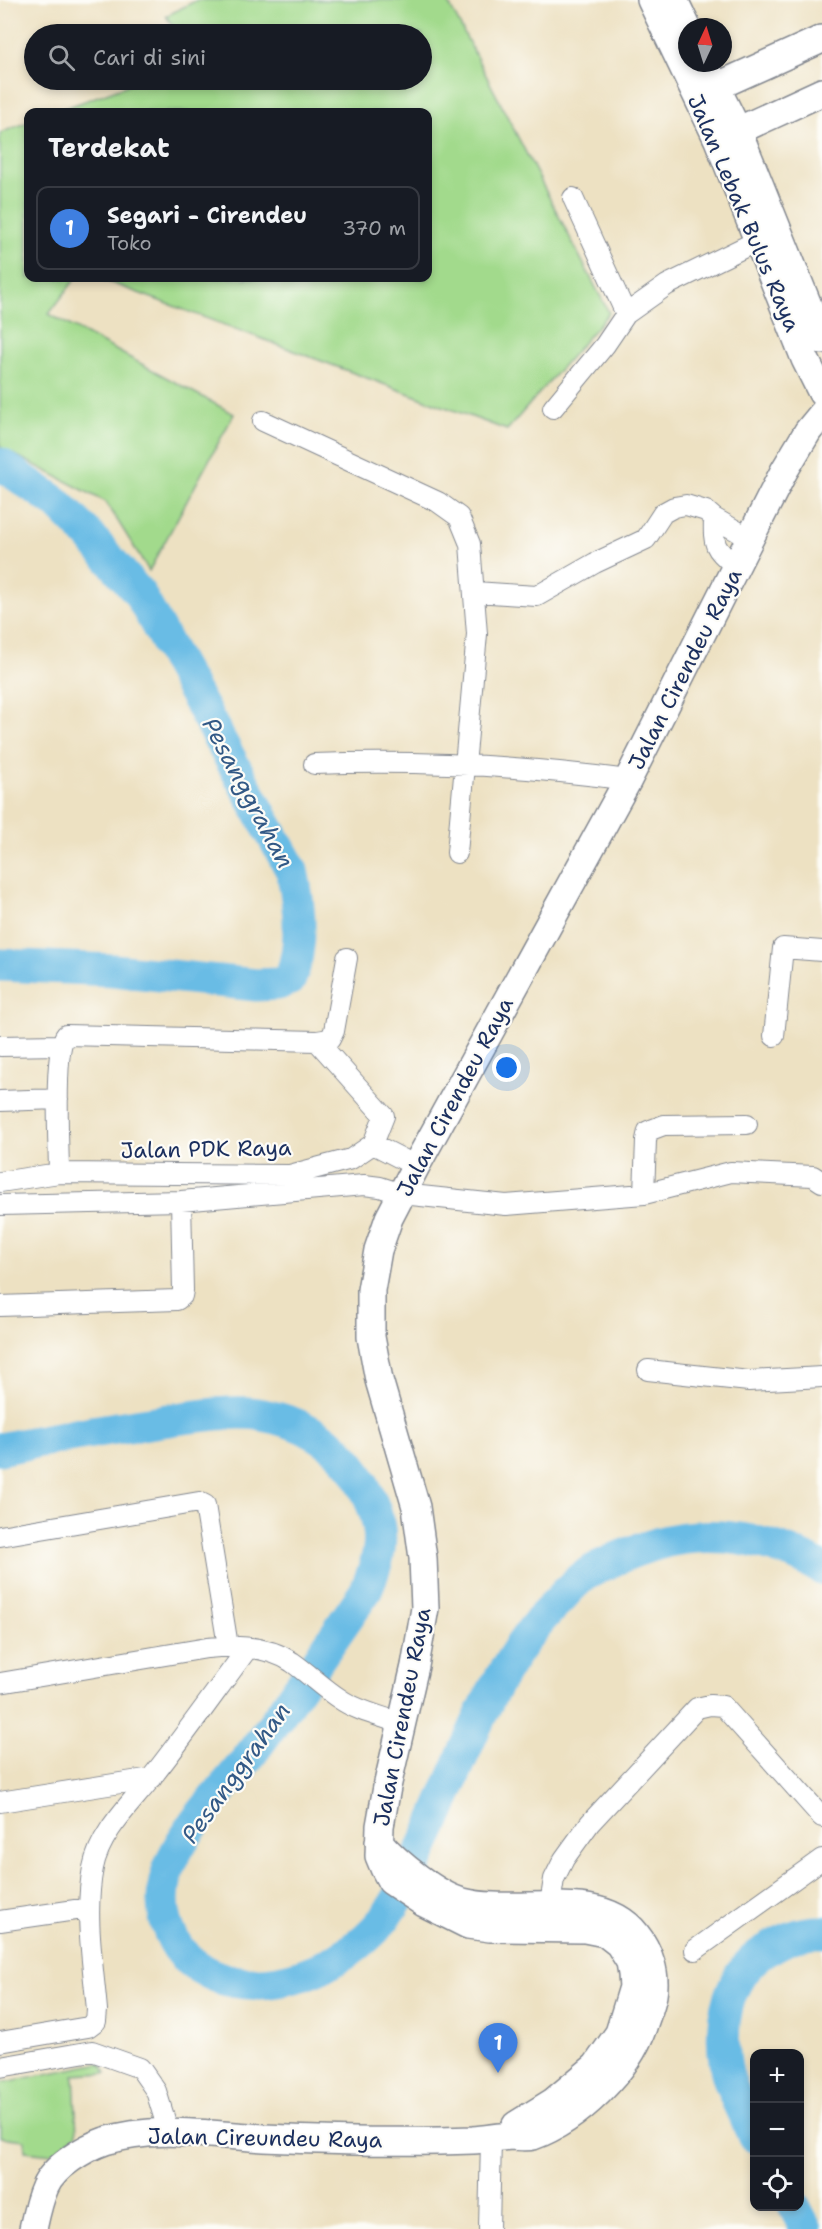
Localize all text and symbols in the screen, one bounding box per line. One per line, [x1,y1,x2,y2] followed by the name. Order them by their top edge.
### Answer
[678,18,732,72] north arrow
[24,24,432,90] search box
[45,41,78,74] icon: search
[93,43,206,72] text: Cari di sini
[681,90,807,336] street label: Jalan Lebak Bulus Raya
[48,130,170,165] text: Terdekat
[107,201,307,230] text: Segari - Cirendeu
[65,215,74,241] text: 1
[342,215,406,241] text: 370 m
[107,230,152,256] text: Toko
[622,563,748,775] street label: Jalan Cirendeu Raya
[195,712,301,874] water label: Pesanggrahan
[390,992,520,1202] street label: Jalan Cirendeu Raya
[492,1053,521,1082] your location
[120,1133,292,1165] street label: Jalan PDK Raya
[367,1605,437,1829] street label: Jalan Cirendeu Raya
[174,1696,298,1850] water label: Pesanggrahan
[478,2024,518,2073] pin: 1
[750,2049,804,2211] map controls
[750,2049,804,2103] button: +
[750,2103,804,2157] button: −
[147,2121,383,2155] street label: Jalan Cireundeu Raya
[750,2157,804,2211] button: locate

